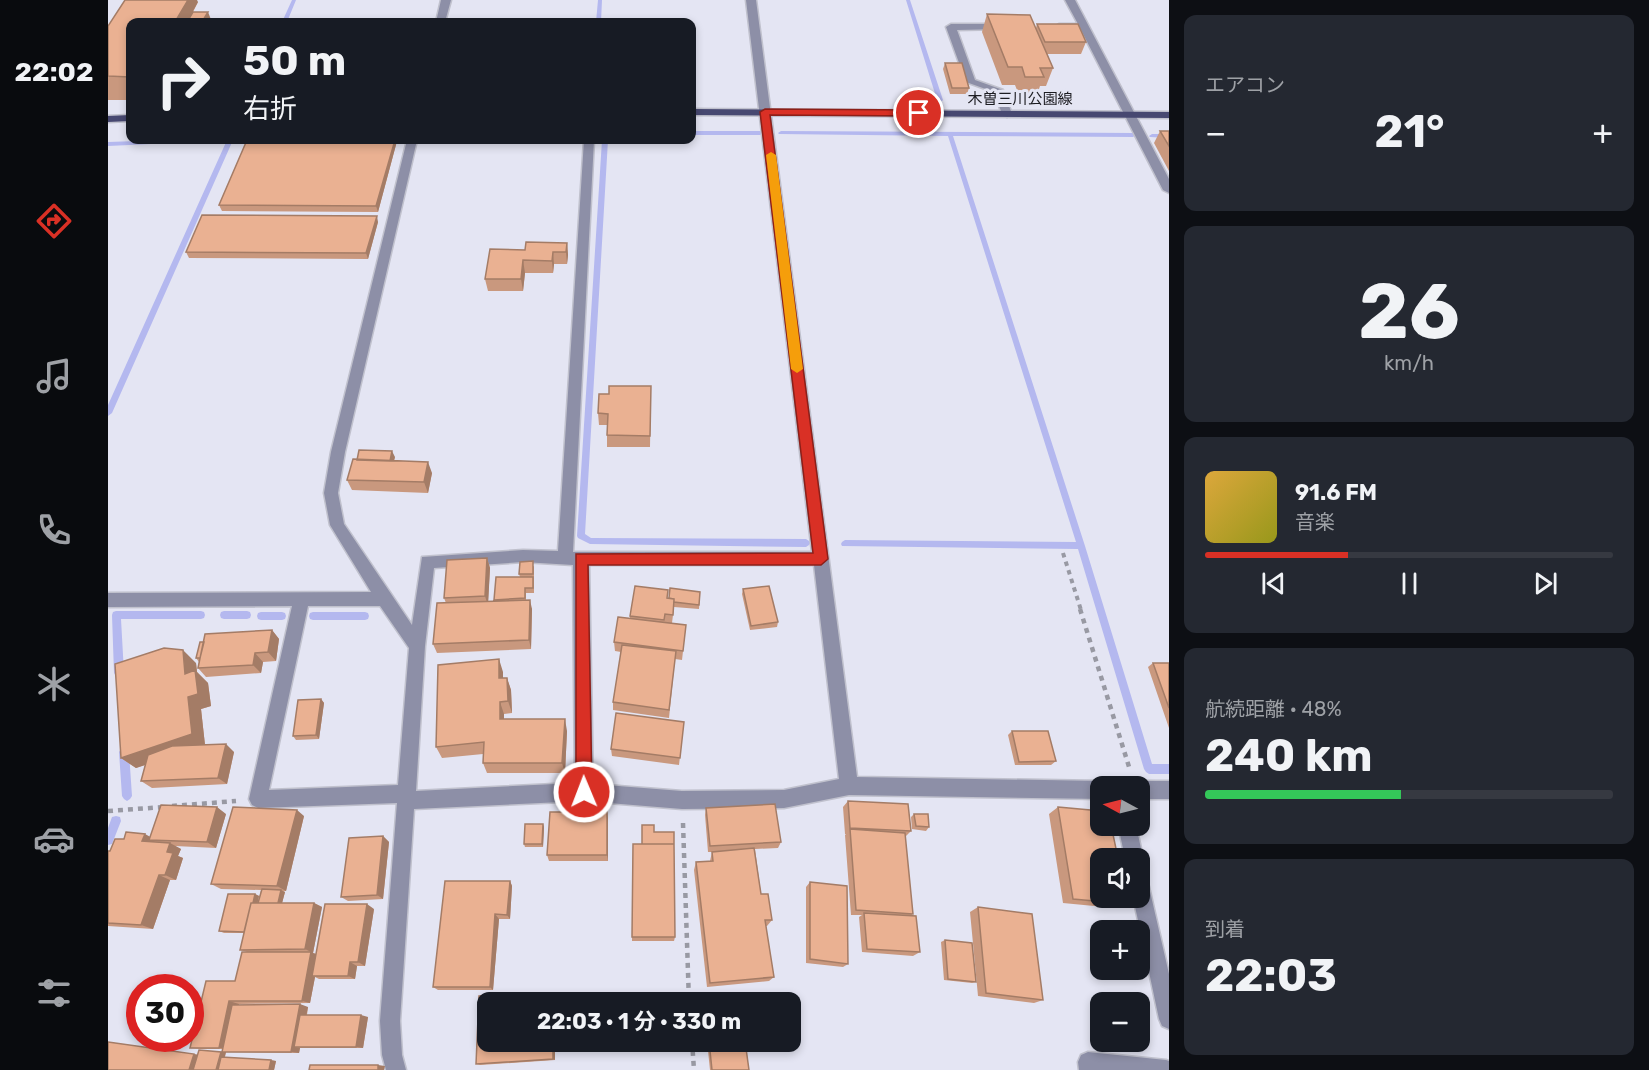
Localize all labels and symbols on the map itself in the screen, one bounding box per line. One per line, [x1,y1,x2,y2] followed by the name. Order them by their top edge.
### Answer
[893,87,944,138] pin
[967,90,1073,108] street label: 木曽三川公園線
[552,760,616,824] position arrow
[1090,776,1150,836] north arrow
[126,974,204,1052] speed limit sign: 30

